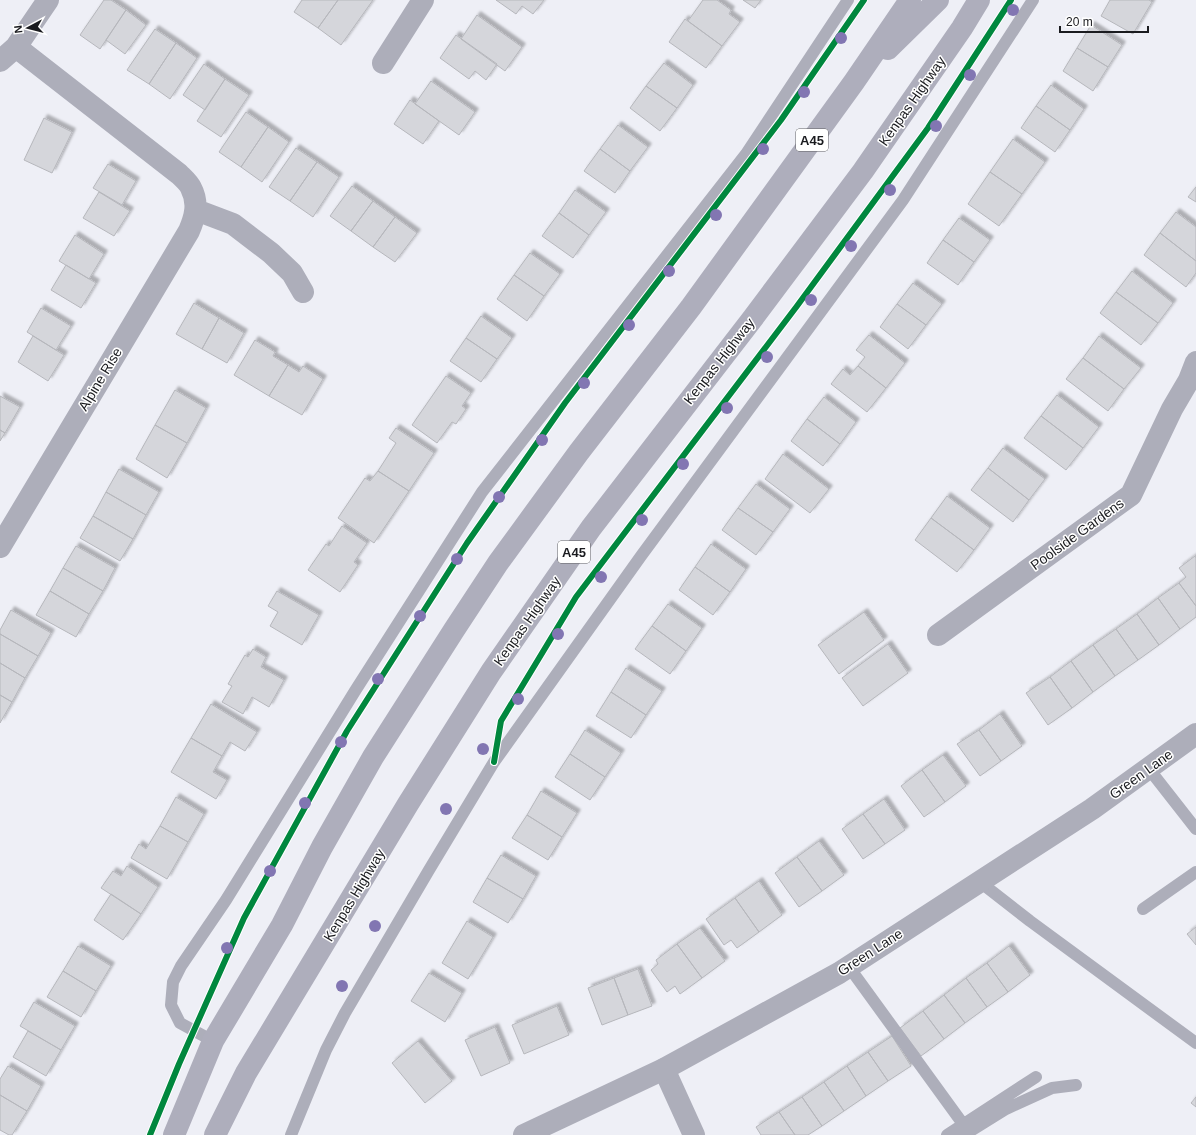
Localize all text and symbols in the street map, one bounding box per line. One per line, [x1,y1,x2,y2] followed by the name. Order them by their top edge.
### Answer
[8,8,48,48] north arrow
[1060,8,1148,34] scale bar
[1066,15,1093,29] text: 20 m
[12,24,25,34] text: N
[875,53,949,149] street label: Kenpas Highway
[796,129,828,151] road number: A45
[680,315,758,407] street label: Kenpas Highway
[75,344,125,413] street label: Alpine Rise
[1027,495,1127,573] street label: Poolside Gardens
[558,541,590,563] road number: A45
[490,573,564,669] street label: Kenpas Highway
[1106,746,1176,802] street label: Green Lane
[320,846,388,944] street label: Kenpas Highway
[835,925,906,979] street label: Green Lane

